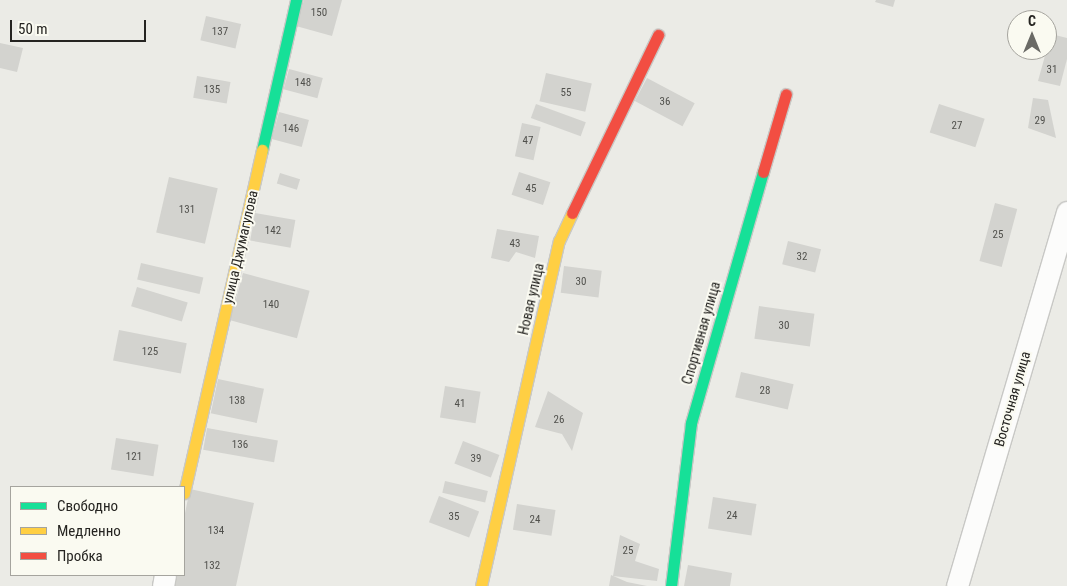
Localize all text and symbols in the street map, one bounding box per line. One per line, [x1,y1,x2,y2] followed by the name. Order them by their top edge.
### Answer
[311,6,327,20] house number: 150
[12,10,149,42] scale bar
[1007,10,1057,60] north arrow
[1028,13,1036,29] text: С
[18,20,48,38] text: 50 m
[212,25,228,39] house number: 137
[1047,63,1057,77] house number: 31
[295,76,311,90] house number: 148
[204,83,220,97] house number: 135
[561,86,571,100] house number: 55
[660,95,670,109] house number: 36
[1035,114,1045,128] house number: 29
[952,119,962,133] house number: 27
[283,122,299,136] house number: 146
[523,134,533,148] house number: 47
[526,182,536,196] house number: 45
[219,189,261,305] street label: улица Джумагулова
[179,203,195,217] house number: 131
[265,224,281,238] house number: 142
[993,228,1003,242] house number: 25
[510,237,520,251] house number: 43
[797,250,807,264] house number: 32
[515,261,547,337] street label: Новая улица
[576,275,586,289] house number: 30
[678,280,724,386] street label: Спортивная улица
[263,298,279,312] house number: 140
[779,319,789,333] house number: 30
[142,345,158,359] house number: 125
[990,349,1034,449] street label: Восточная улица
[760,384,770,398] house number: 28
[229,394,245,408] house number: 138
[455,397,465,411] house number: 41
[554,413,564,427] house number: 26
[232,438,248,452] house number: 136
[126,450,142,464] house number: 121
[471,452,481,466] house number: 39
[10,486,185,576] legend
[57,497,118,515] text: Свободно
[727,509,737,523] house number: 24
[449,510,459,524] house number: 35
[530,513,540,527] house number: 24
[57,522,121,540] text: Медленно
[208,524,224,538] house number: 134
[623,544,633,558] house number: 25
[57,547,103,565] text: Пробка
[204,559,220,573] house number: 132

